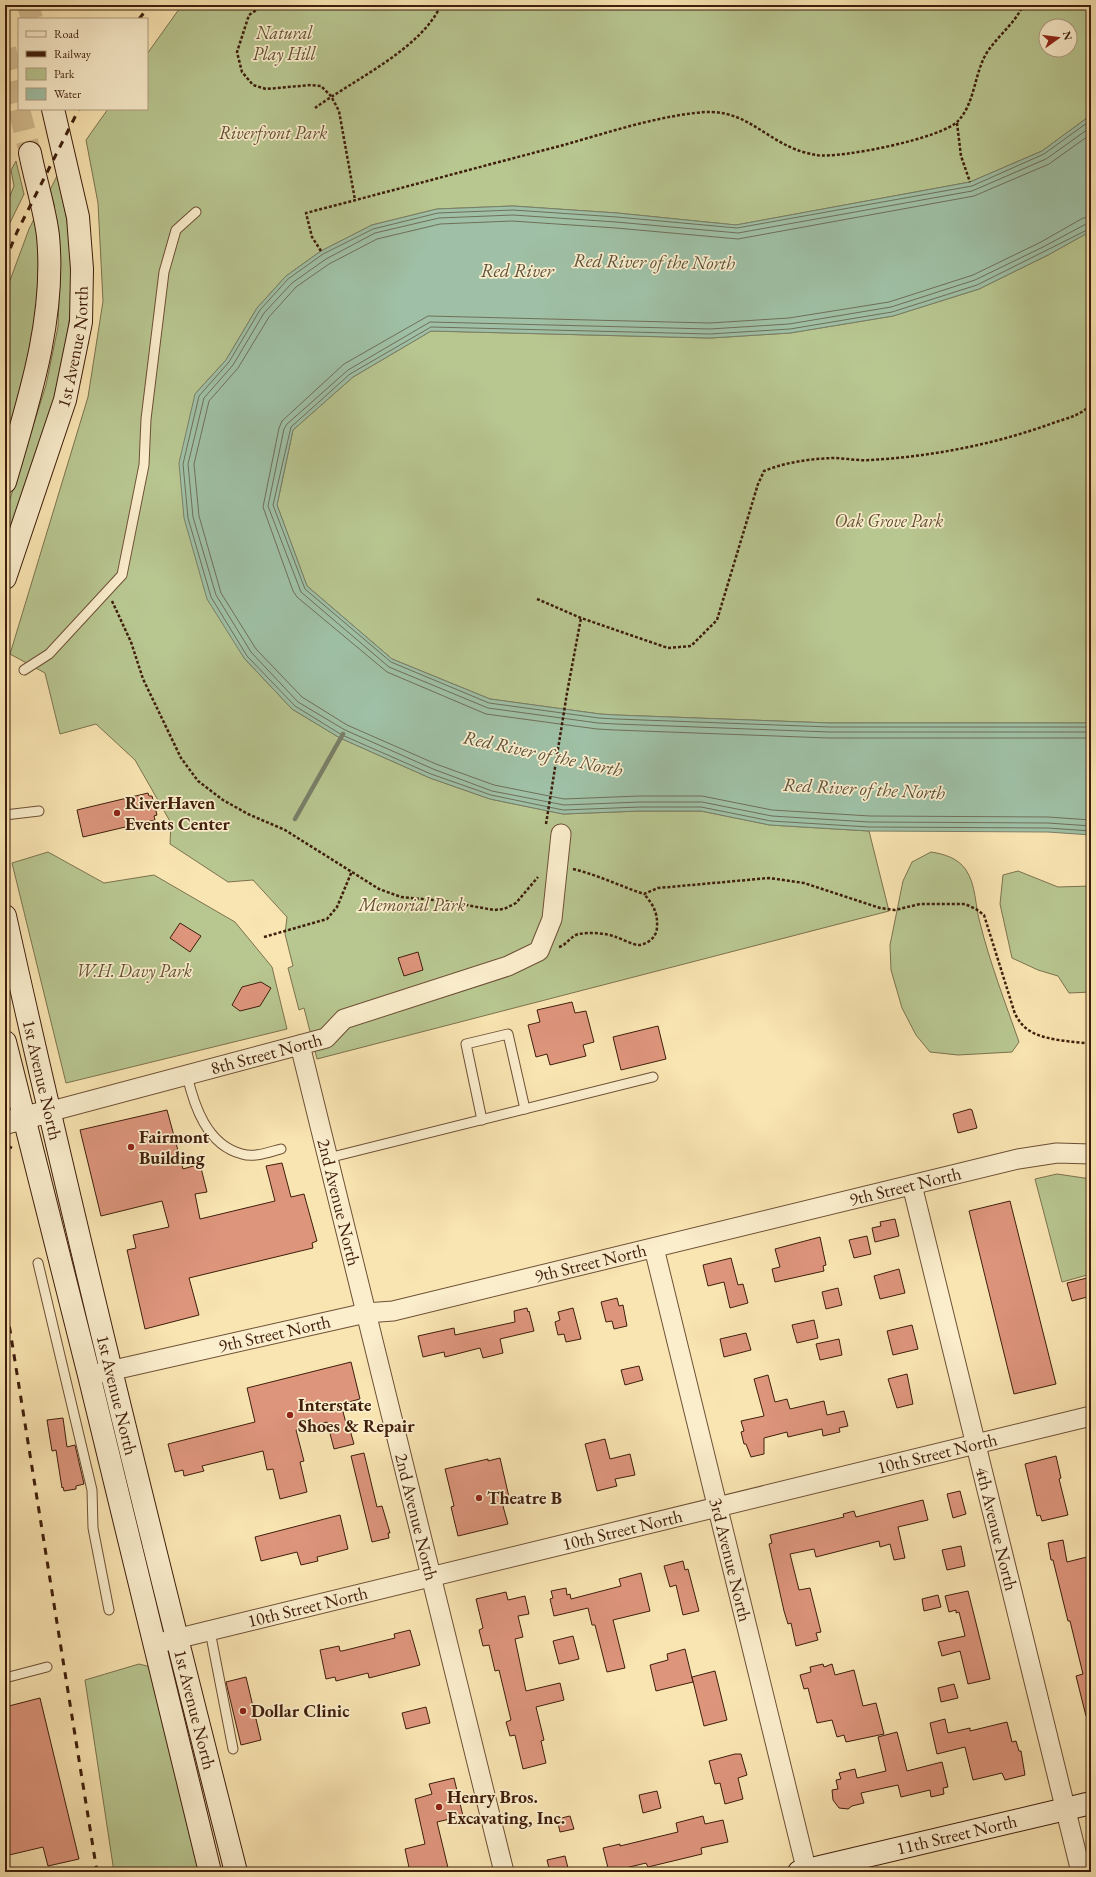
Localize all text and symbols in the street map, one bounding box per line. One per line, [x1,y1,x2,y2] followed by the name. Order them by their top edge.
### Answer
[18,18,148,110] legend
[1038,18,1078,58] north arrow
[252,21,316,66] park label: Natural Play Hill
[54,26,80,42] text: Road
[1060,30,1076,42] text: N
[54,46,92,62] text: Railway
[54,66,75,82] text: Park
[54,86,81,102] text: Water
[219,121,327,145] park label: Riverfront Park
[573,248,735,275] water label: Red River of the North
[480,258,554,283] water label: Red River
[51,286,93,411] street label: 1st Avenue North
[835,509,943,532] park label: Oak Grove Park
[461,724,625,783] water label: Red River of the North
[782,772,946,805] water label: Red River of the North
[125,791,231,835] place label: RiverHaven Events Center
[112,808,122,818] marker: RiverHaven Events Center
[357,893,466,916] park label: Memorial Park
[76,959,192,983] park label: W.H. Davy Park
[18,1017,68,1142] street label: 1st Avenue North
[208,1028,325,1079] street label: 8th Street North
[139,1125,210,1169] place label: Fairmont Building
[313,1136,366,1268] street label: 2nd Avenue North
[126,1142,136,1152] marker: Fairmont Building
[847,1161,963,1211] street label: 9th Street North
[532,1238,649,1287] street label: 9th Street North
[216,1309,333,1357] street label: 9th Street North
[92,1332,143,1458] street label: 1st Avenue North
[298,1393,415,1437] place label: Interstate Shoes & Repair
[285,1410,295,1420] marker: Interstate Shoes & Repair
[874,1427,1000,1479] street label: 10th Street North
[390,1451,444,1583] street label: 2nd Avenue North
[971,1464,1023,1593] street label: 4th Avenue North
[487,1486,562,1509] place label: Theatre B
[474,1493,484,1503] marker: Theatre B
[705,1495,757,1624] street label: 3rd Avenue North
[560,1504,685,1555] street label: 10th Street North
[245,1581,370,1632] street label: 10th Street North
[169,1647,222,1772] street label: 1st Avenue North
[251,1699,350,1722] place label: Dollar Clinic
[238,1706,248,1716] marker: Dollar Clinic
[447,1785,565,1829] place label: Henry Bros. Excavating, Inc.
[434,1802,444,1812] marker: Henry Bros. Excavating, Inc.
[894,1809,1019,1860] street label: 11th Street North

